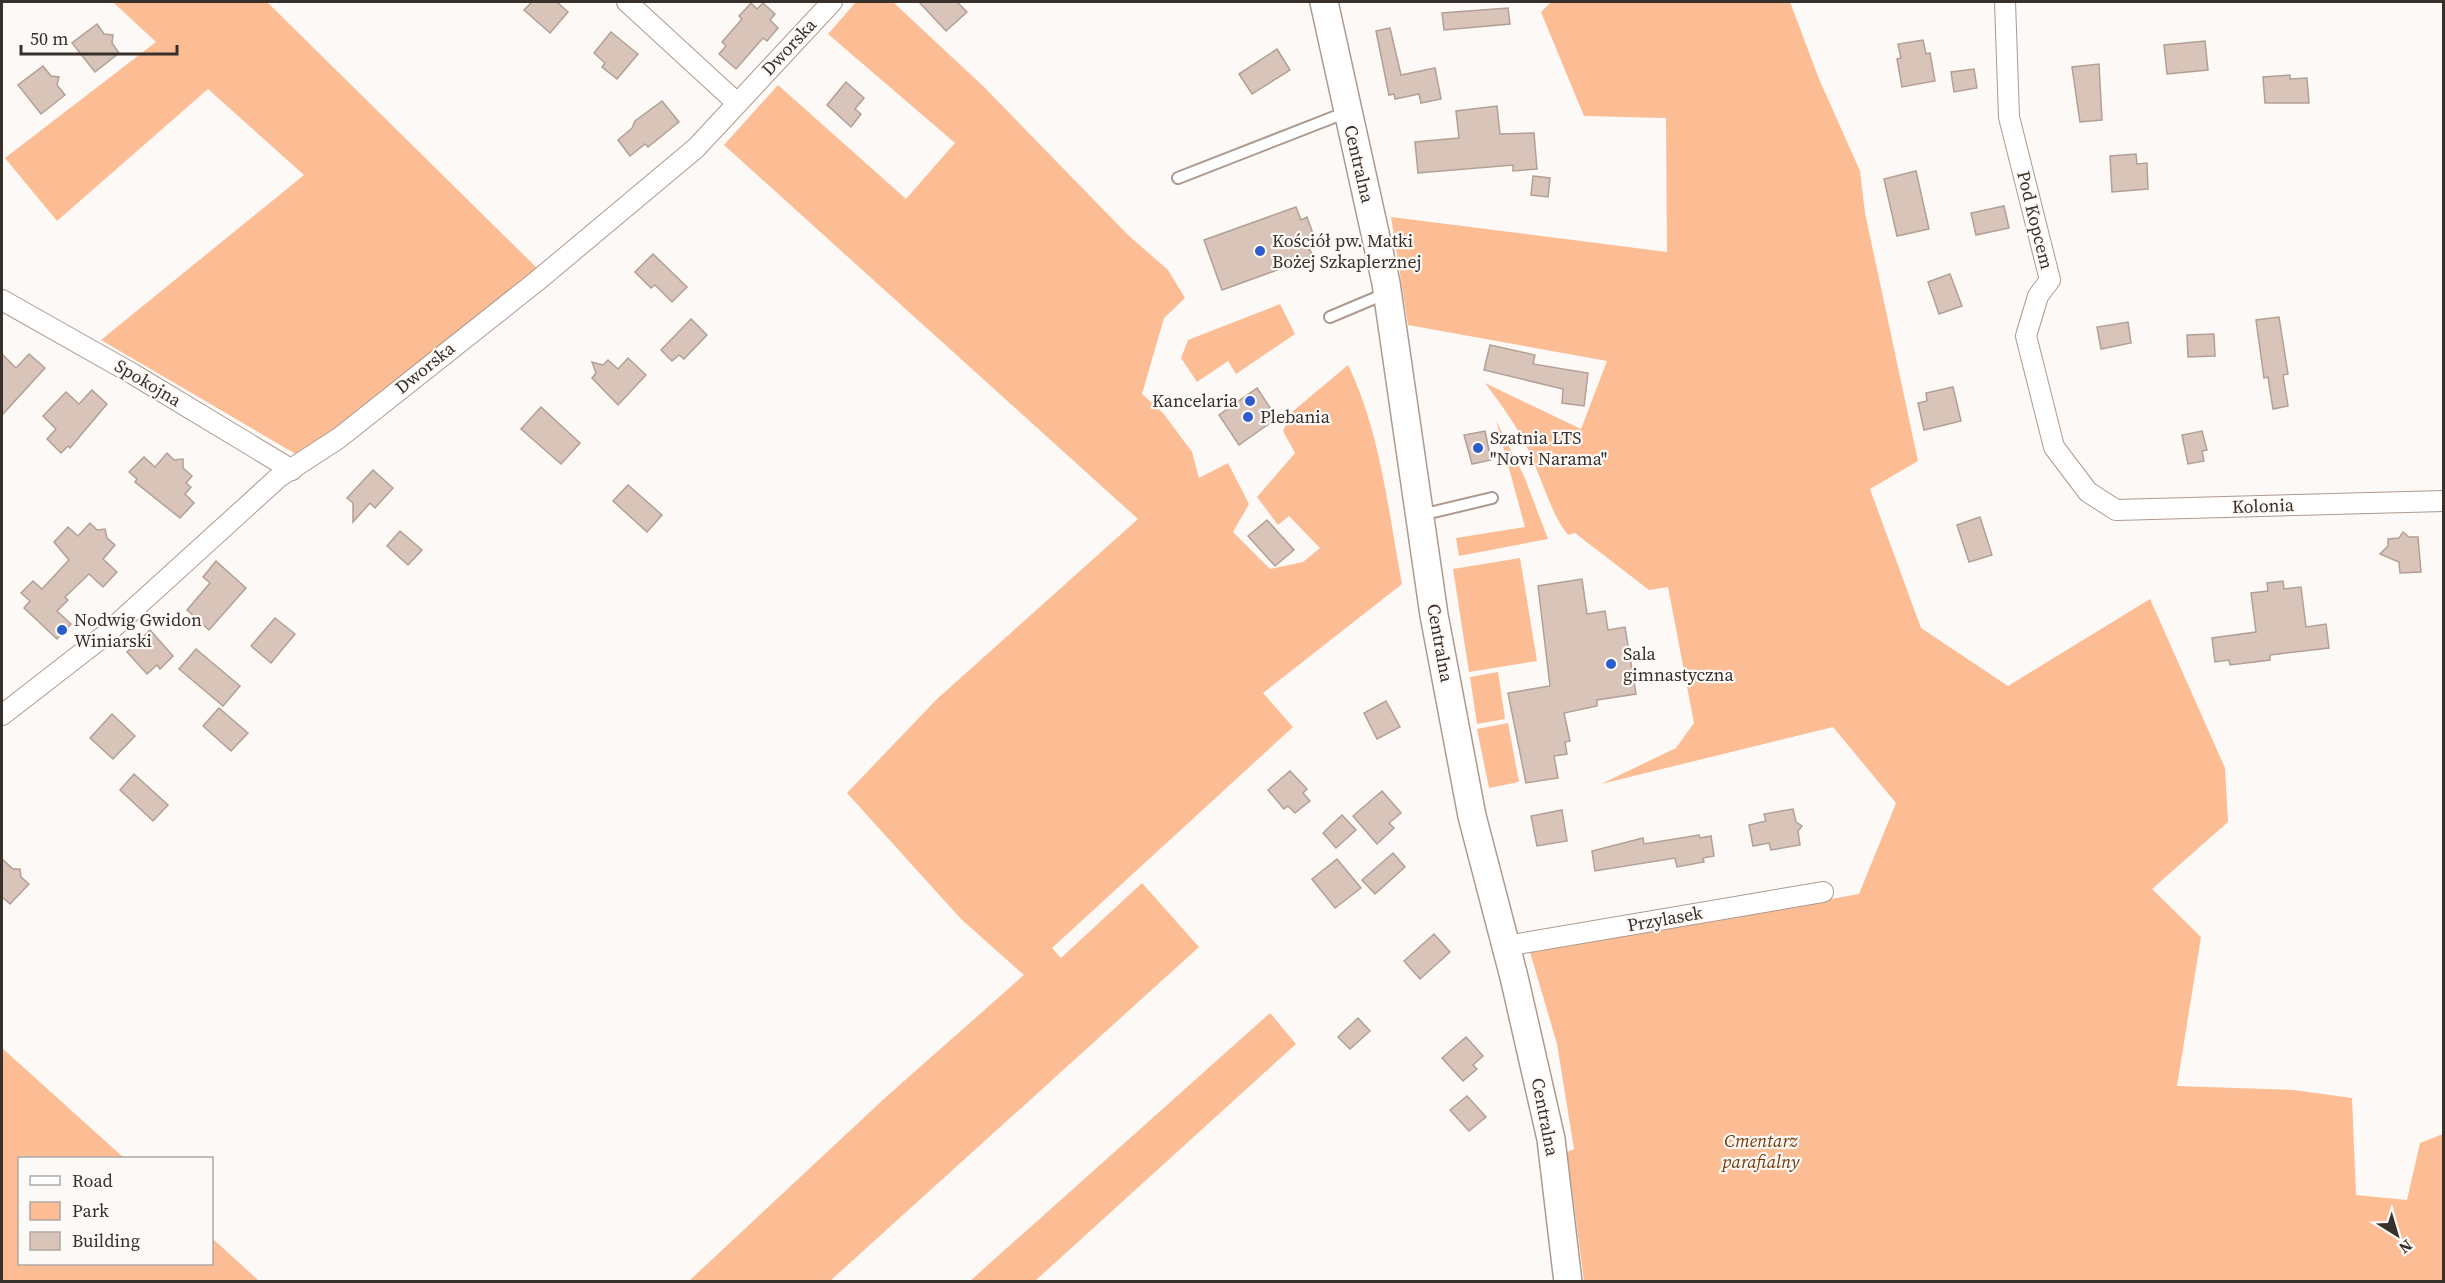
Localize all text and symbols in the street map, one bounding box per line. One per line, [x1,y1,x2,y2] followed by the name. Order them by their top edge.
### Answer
[756,12,822,81] street label: Dworska
[21,18,177,56] scale bar
[30,26,68,51] text: 50 m
[1338,122,1381,206] street label: Centralna
[2011,168,2060,272] street label: Pod Kopcem
[1272,228,1422,274] place label: Kościół pw. Matki Bożej Szkaplerznej
[1253,244,1267,258] marker: Kościół pw. Matki Bożej Szkaplerznej
[390,335,460,399] street label: Dworska
[110,353,187,413] street label: Spokojna
[1152,388,1239,413] place label: Kancelaria
[1243,394,1257,408] marker: Kancelaria
[1260,404,1331,429] place label: Plebania
[1241,410,1255,424] marker: Plebania
[1490,425,1607,471] place label: Szatnia LTS "Novi Narama"
[1471,441,1485,455] marker: Szatnia LTS "Novi Narama"
[2232,492,2295,519] street label: Kolonia
[1421,602,1460,685] street label: Centralna
[74,607,202,653] place label: Nodwig Gwidon Winiarski
[55,623,69,637] marker: Nodwig Gwidon Winiarski
[1623,641,1734,687] place label: Sala gimnastyczna
[1604,657,1618,671] marker: Sala gimnastyczna
[1625,900,1705,937] street label: Przylasek
[1526,1076,1565,1159] street label: Centralna
[1720,1128,1800,1174] park label: Cmentarz parafialny
[18,1157,213,1265] legend
[72,1168,113,1193] text: Road
[72,1198,109,1223] text: Park
[2367,1205,2427,1265] north arrow
[72,1228,140,1253] text: Building
[2394,1235,2417,1259] text: N

